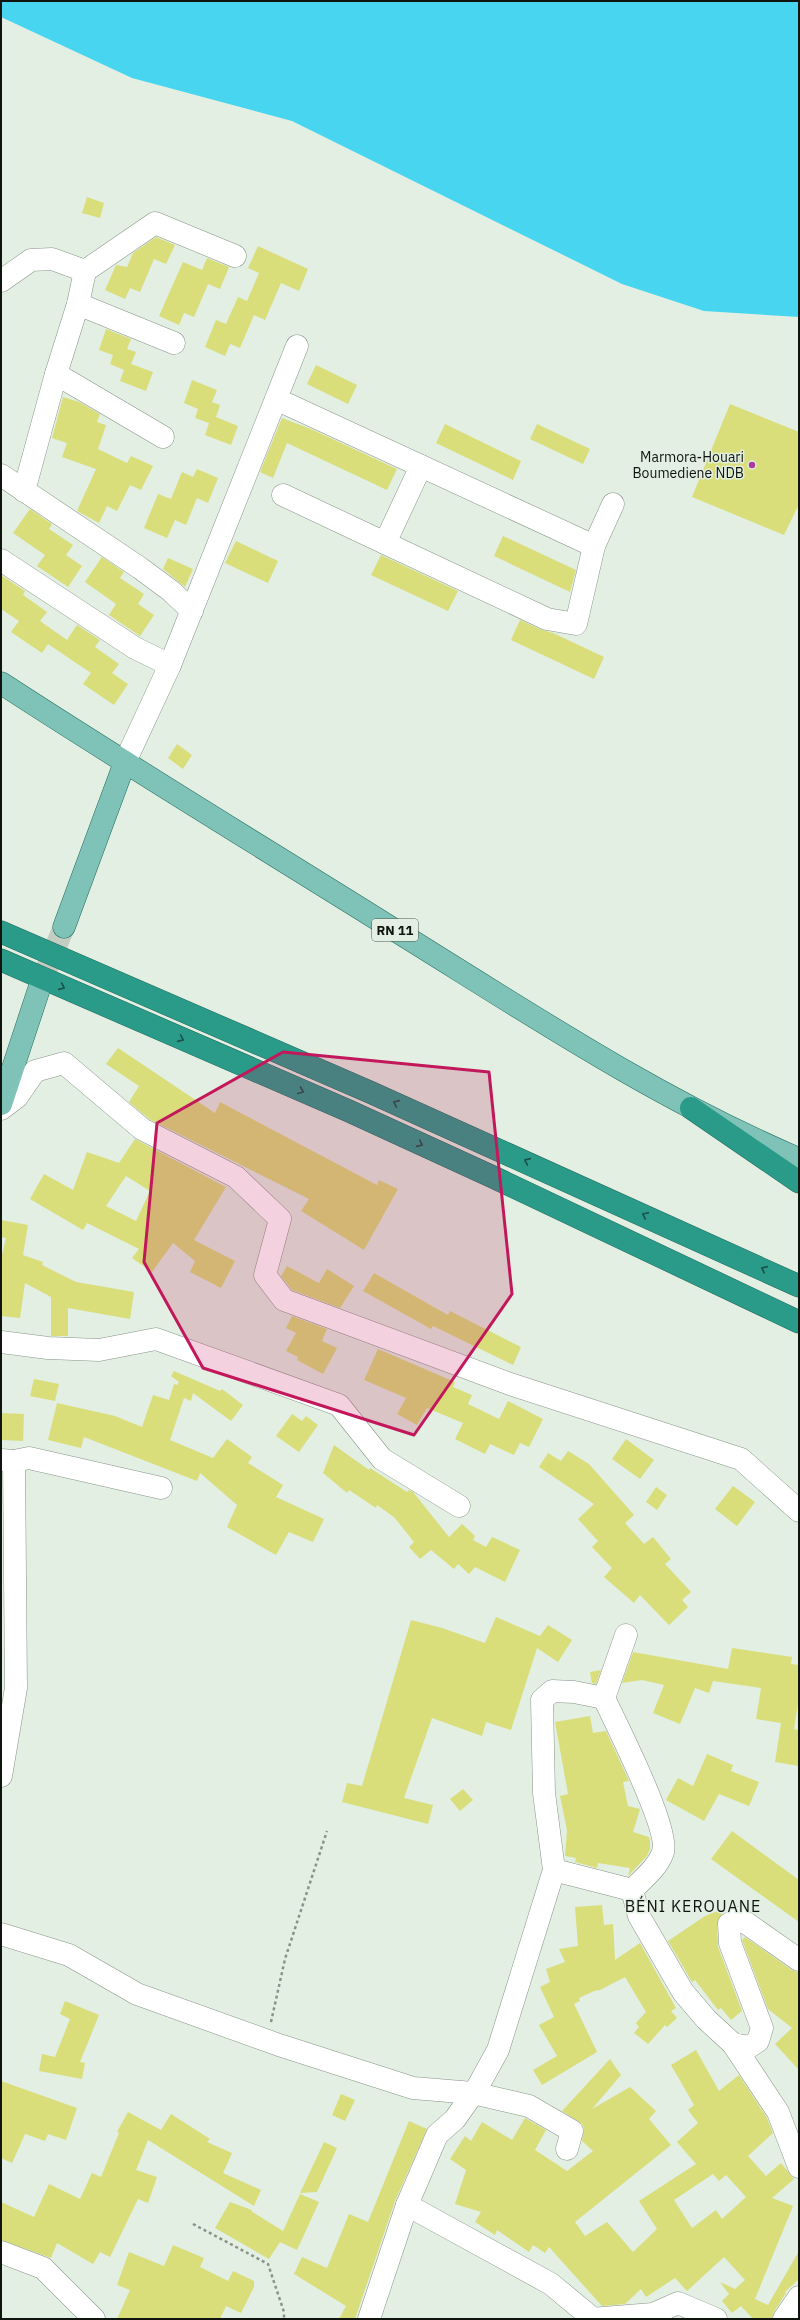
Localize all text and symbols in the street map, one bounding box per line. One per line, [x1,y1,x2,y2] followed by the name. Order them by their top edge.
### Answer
[632,448,744,482] place label: Marmora-Houari Boumediene NDB
[747,460,757,470] marker: Marmora-Houari Boumediene NDB
[372,919,418,941] road number: RN 11
[58,983,65,991] one-way arrow
[178,1035,185,1043] one-way arrow
[297,1086,304,1094] one-way arrow
[392,1100,400,1108] one-way arrow
[416,1139,423,1147] one-way arrow
[524,1158,531,1166] one-way arrow
[642,1212,650,1220] one-way arrow
[760,1266,767,1274] one-way arrow
[625,1895,761,1916] district label: BÉNI KEROUANE

